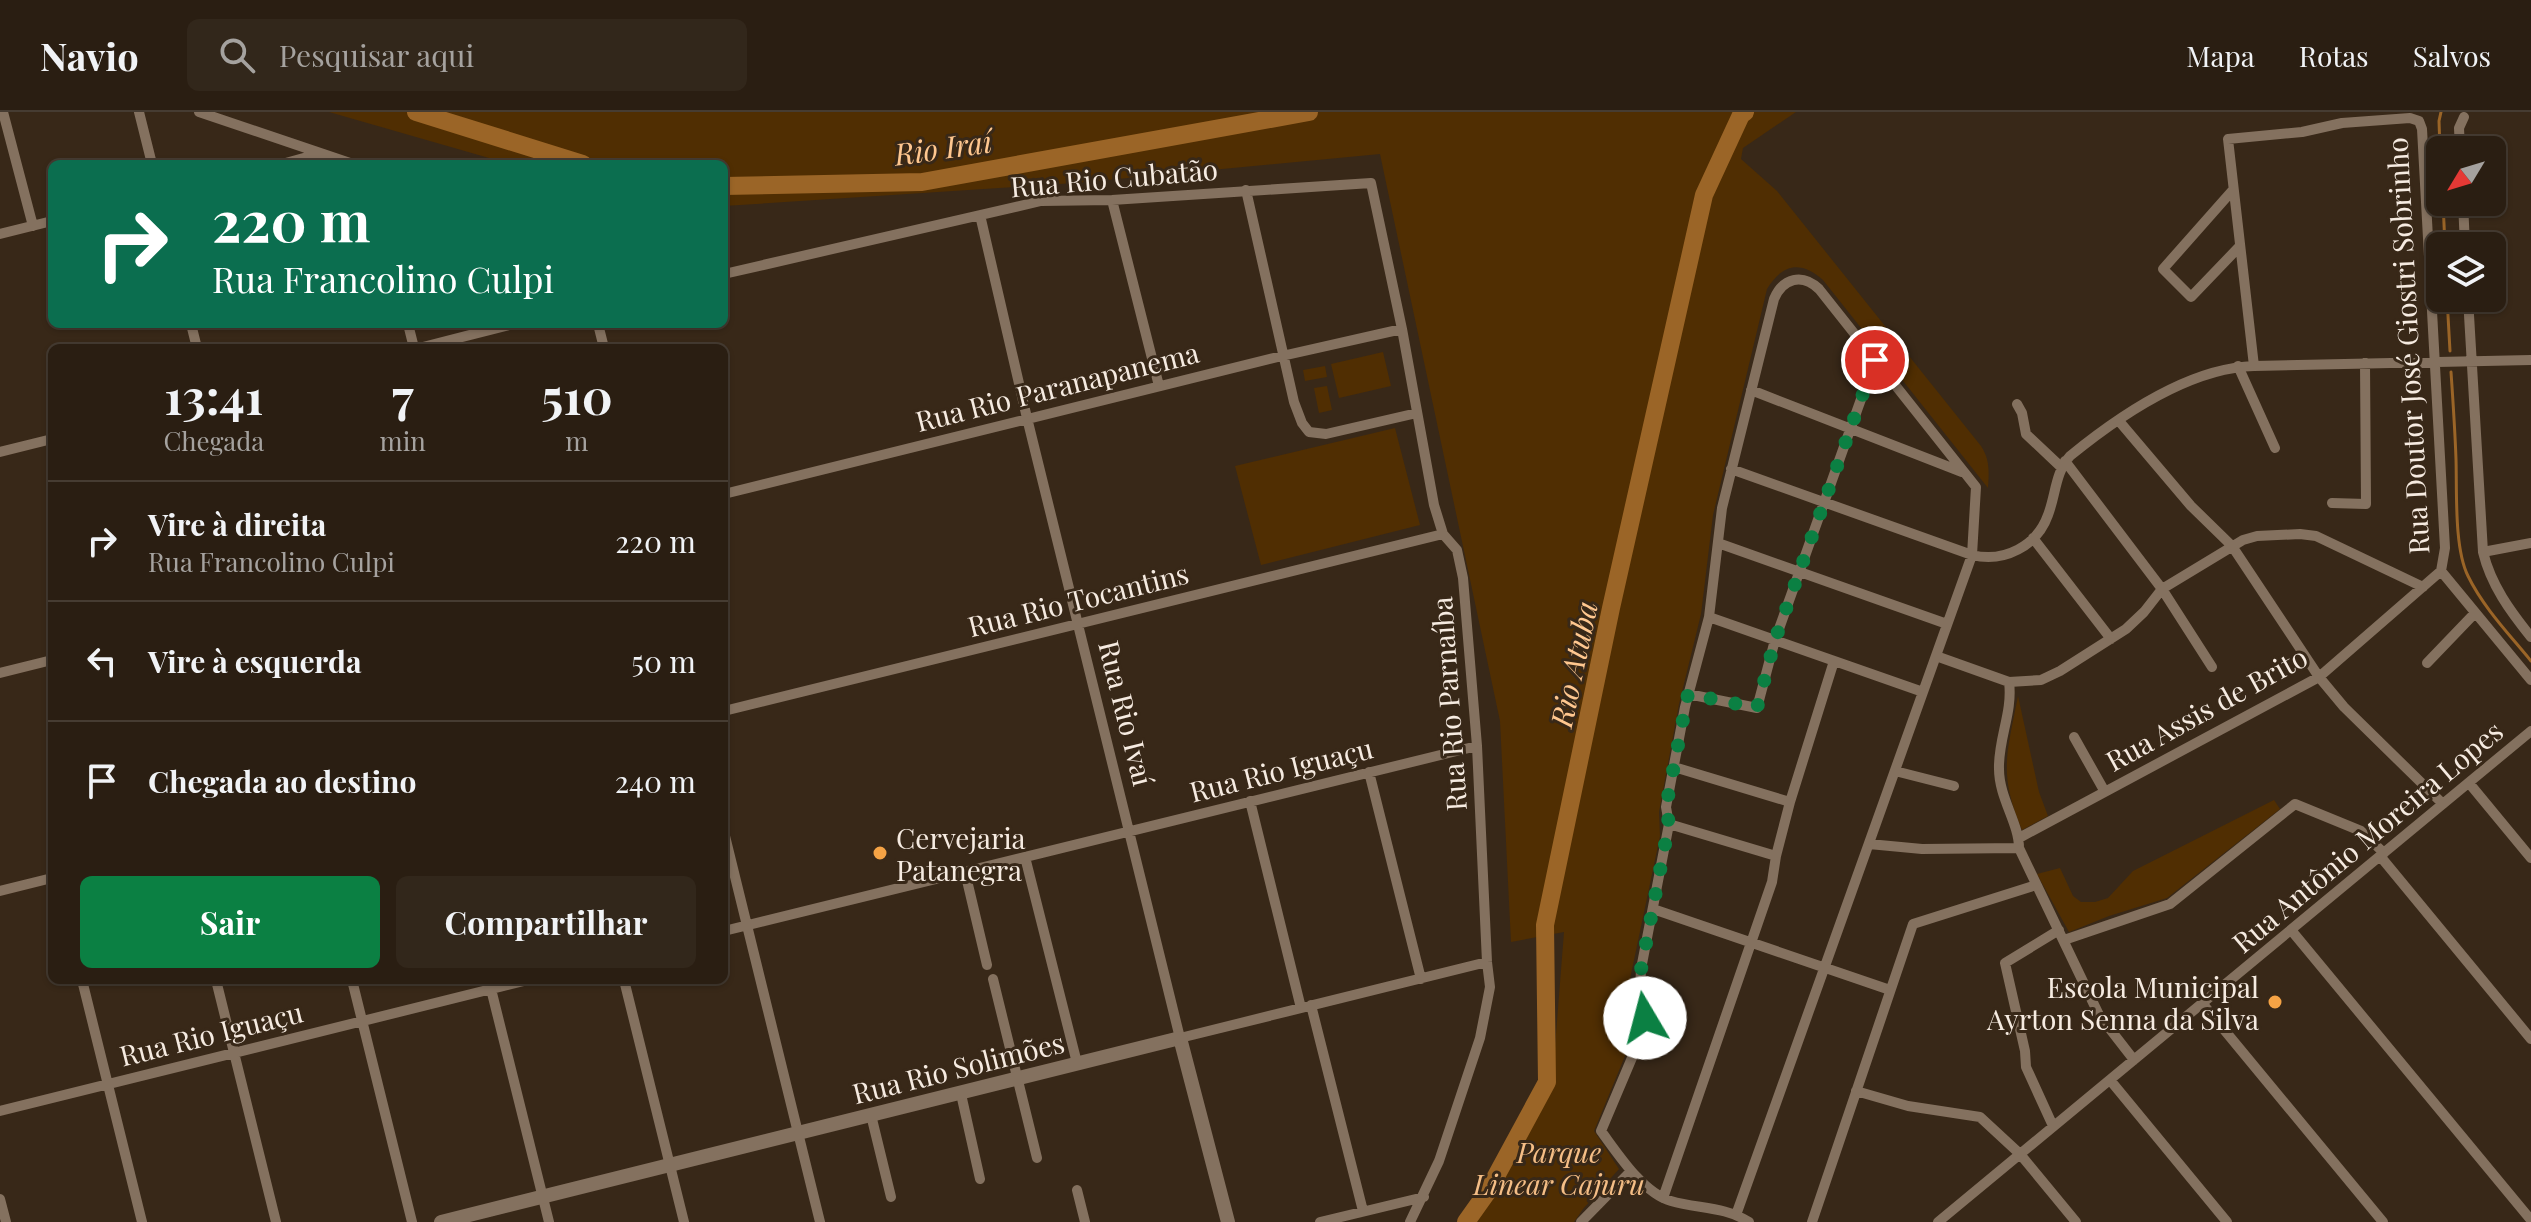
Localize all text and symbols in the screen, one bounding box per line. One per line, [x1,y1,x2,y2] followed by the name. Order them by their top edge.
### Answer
[187,19,747,91] search box
[40,30,139,81] text: Navio
[215,33,259,77] icon: search
[279,35,474,75] text: Pesquisar aqui
[2186,37,2255,74] text: Mapa
[2299,37,2369,74] text: Rotas
[2413,37,2491,74] text: Salvos
[891,120,997,174] water label: Rio Iraí
[2426,136,2506,216] north arrow
[2426,136,2506,312] map controls
[2378,137,2436,555] street label: Rua Doutor José Giostri Sobrinho
[1009,150,1219,204] street label: Rua Rio Cubatão
[212,182,370,257] text: 220 m
[80,192,184,296] icon: right
[2426,232,2506,312] button: layers
[212,254,554,302] text: Rua Francolino Culpi
[1841,326,1909,394] pin
[911,333,1203,439] street label: Rua Rio Paranapanema
[1853,338,1897,382] icon: arrive
[164,363,263,427] text: 13:41
[392,363,414,427] text: 7
[541,363,613,427] text: 510
[163,423,264,458] text: Chegada
[380,423,426,458] text: min
[565,423,588,458] text: m
[148,504,326,544] text: Vire à direita
[80,519,124,563] icon: right
[615,521,696,561] text: 220 m
[148,544,395,579] text: Rua Francolino Culpi
[964,554,1192,644] street label: Rua Rio Tocantins
[1422,596,1474,812] street label: Rua Rio Parnaíba
[1540,597,1606,732] water label: Rio Atuba
[1091,637,1163,789] street label: Rua Rio Ivaí
[2099,637,2313,779] street label: Rua Assis de Brito
[80,639,124,683] icon: left
[148,641,361,681] text: Vire à esquerda
[631,641,696,681] text: 50 m
[2224,712,2510,960] street label: Rua Antônio Moreira Lopes
[1185,728,1377,810] street label: Rua Rio Iguaçu
[80,759,124,803] icon: arrive
[148,761,416,801] text: Chegada ao destino
[615,761,696,801] text: 240 m
[896,819,1026,888] place label: Cervejaria Patanegra
[871,844,889,862] marker: Cervejaria Patanegra
[80,876,380,968] button: Sair
[396,876,696,968] button: Compartilhar
[1986,968,2259,1037] place label: Escola Municipal Ayrton Senna da Silva
[1603,976,1687,1060] position arrow
[115,992,307,1074] street label: Rua Rio Iguaçu
[2266,993,2284,1011] marker: Escola Municipal Ayrton Senna da Silva
[848,1023,1068,1111] street label: Rua Rio Solimões
[1472,1133,1645,1202] park label: Parque Linear Cajuru

